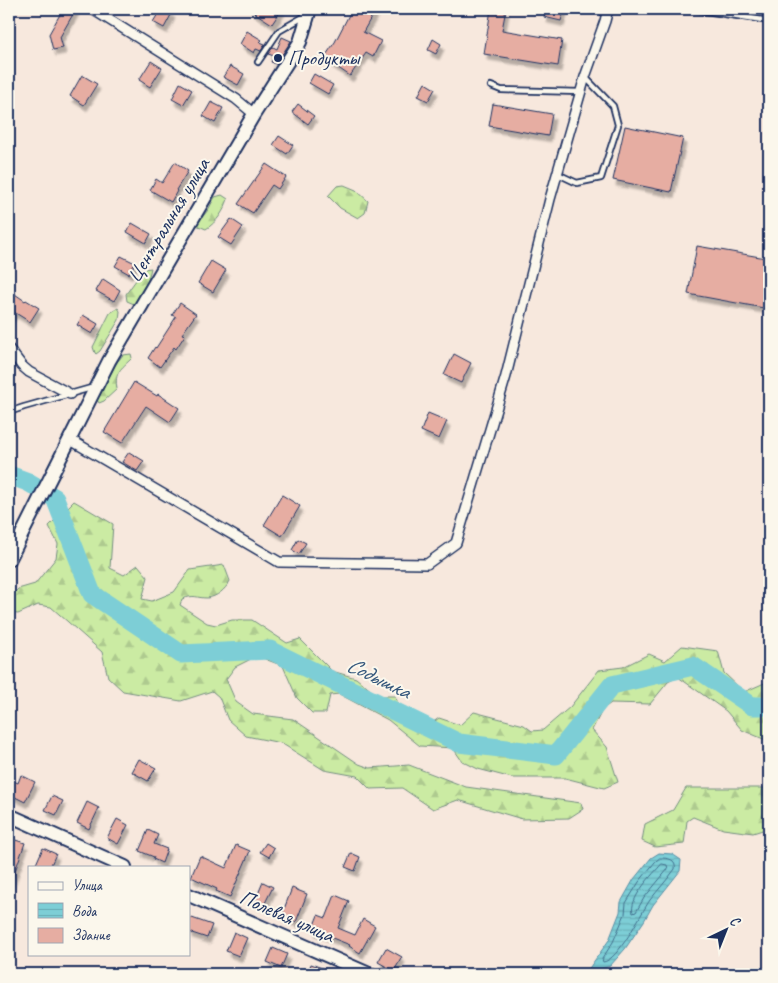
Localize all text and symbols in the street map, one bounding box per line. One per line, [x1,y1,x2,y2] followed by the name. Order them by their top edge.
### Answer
[288,45,361,71] place label: Продукты
[272,52,284,64] marker: Продукты
[121,151,216,287] street label: Центральная улица
[342,651,417,706] water label: Содышка
[28,866,190,956] legend
[72,876,103,895] text: Улица
[236,884,340,949] street label: Полевая улица
[72,902,97,921] text: Вода
[700,906,750,956] north arrow
[726,912,744,931] text: С
[72,926,111,945] text: Здание

